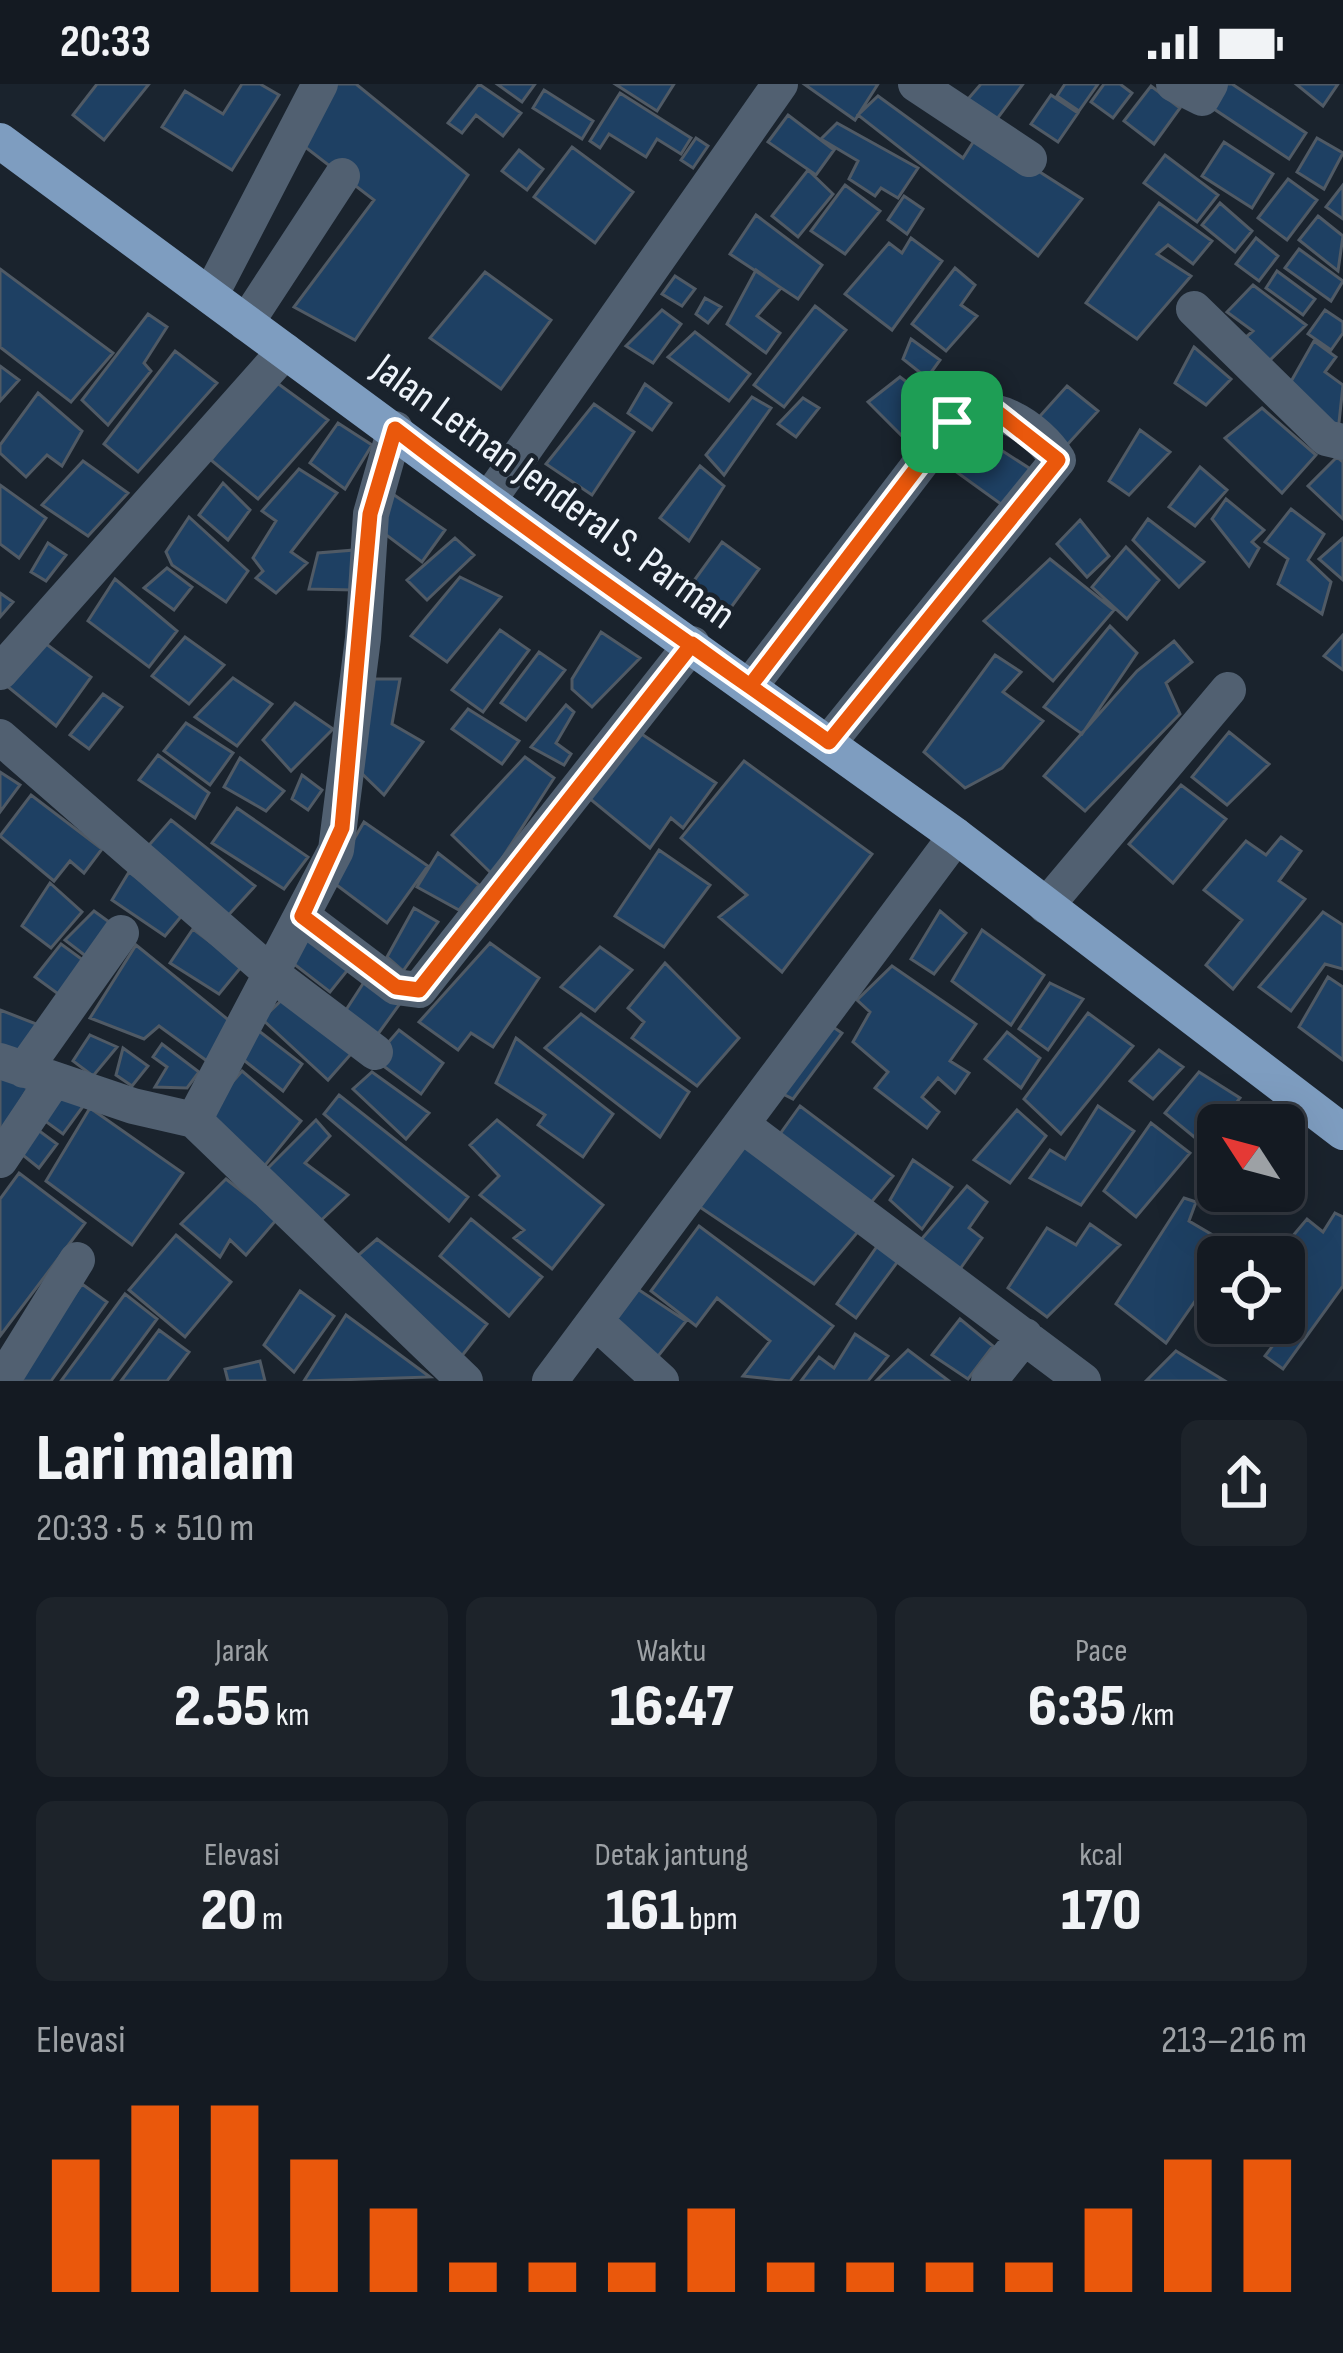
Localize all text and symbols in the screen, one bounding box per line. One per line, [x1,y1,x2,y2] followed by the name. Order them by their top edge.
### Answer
[60,15,151,70] text: 20:33
[361,343,745,641] street label: Jalan Letnan Jenderal S. Parman
[901,371,1003,473] pin
[919,389,985,455] icon: arrive
[1197,1104,1305,1212] north arrow
[1197,1104,1305,1344] map controls
[1197,1236,1305,1344] button: locate
[36,1420,294,1499] text: Lari malam
[1181,1420,1307,1546] button: share
[36,1505,254,1552] text: 20:33 · 5 × 510 m
[215,1631,269,1671] text: Jarak
[637,1631,706,1671] text: Waktu
[1075,1631,1127,1671] text: Pace
[174,1671,271,1743] text: 2.55
[610,1671,733,1743] text: 16:47
[1028,1671,1126,1743] text: 6:35
[271,1695,310,1735] text: km
[1126,1695,1174,1735] text: /km
[204,1835,280,1875] text: Elevasi
[595,1835,748,1875] text: Detak jantung
[1079,1835,1123,1875] text: kcal
[200,1875,257,1947] text: 20
[605,1875,684,1947] text: 161
[1061,1875,1141,1947] text: 170
[257,1899,283,1939] text: m
[684,1899,738,1939] text: bpm
[36,2017,126,2064] text: Elevasi
[1161,2017,1307,2064] text: 213–216 m

